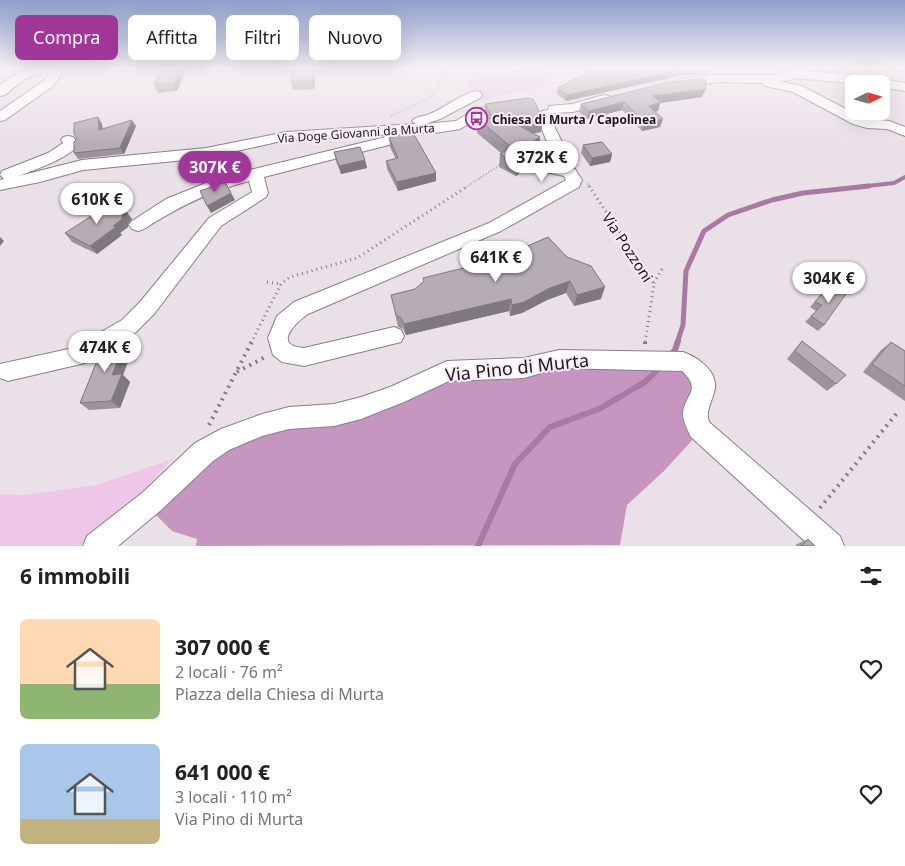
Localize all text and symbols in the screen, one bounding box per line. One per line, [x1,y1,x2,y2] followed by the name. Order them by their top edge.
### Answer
[15,15,118,60] chip: Compra
[128,15,216,60] chip: Affitta
[226,15,299,60] chip: Filtri
[309,15,401,60] chip: Nuovo
[845,75,890,120] north arrow
[845,75,890,120] map controls
[464,107,488,131] bus stop icon: Chiesa di Murta / Capolinea
[492,111,656,128] place label: Chiesa di Murta / Capolinea
[277,119,435,147] street label: Via Doge Giovanni da Murta
[501,140,583,183] pin: 372K €
[516,146,568,168] text: 372K €
[174,150,256,193] pin: 307K €
[189,156,241,178] text: 307K €
[56,182,138,225] pin: 610K €
[71,188,123,210] text: 610K €
[598,208,658,286] street label: Via Pozzoni
[455,240,537,283] pin: 641K €
[470,246,522,268] text: 641K €
[788,262,870,304] pin: 304K €
[803,267,855,289] text: 304K €
[64,330,146,373] pin: 474K €
[79,336,131,358] text: 474K €
[444,348,590,386] street label: Via Pino di Murta
[20,562,130,590] text: 6 immobili
[857,562,885,590] icon: filters
[175,633,270,661] text: 307 000 €
[60,639,120,699] icon: home
[857,655,885,683] icon: heart
[175,661,283,683] text: 2 locali · 76 m²
[175,683,384,705] text: Piazza della Chiesa di Murta
[175,758,270,786] text: 641 000 €
[60,764,120,824] icon: home
[857,780,885,808] icon: heart
[175,786,292,808] text: 3 locali · 110 m²
[175,808,303,830] text: Via Pino di Murta

